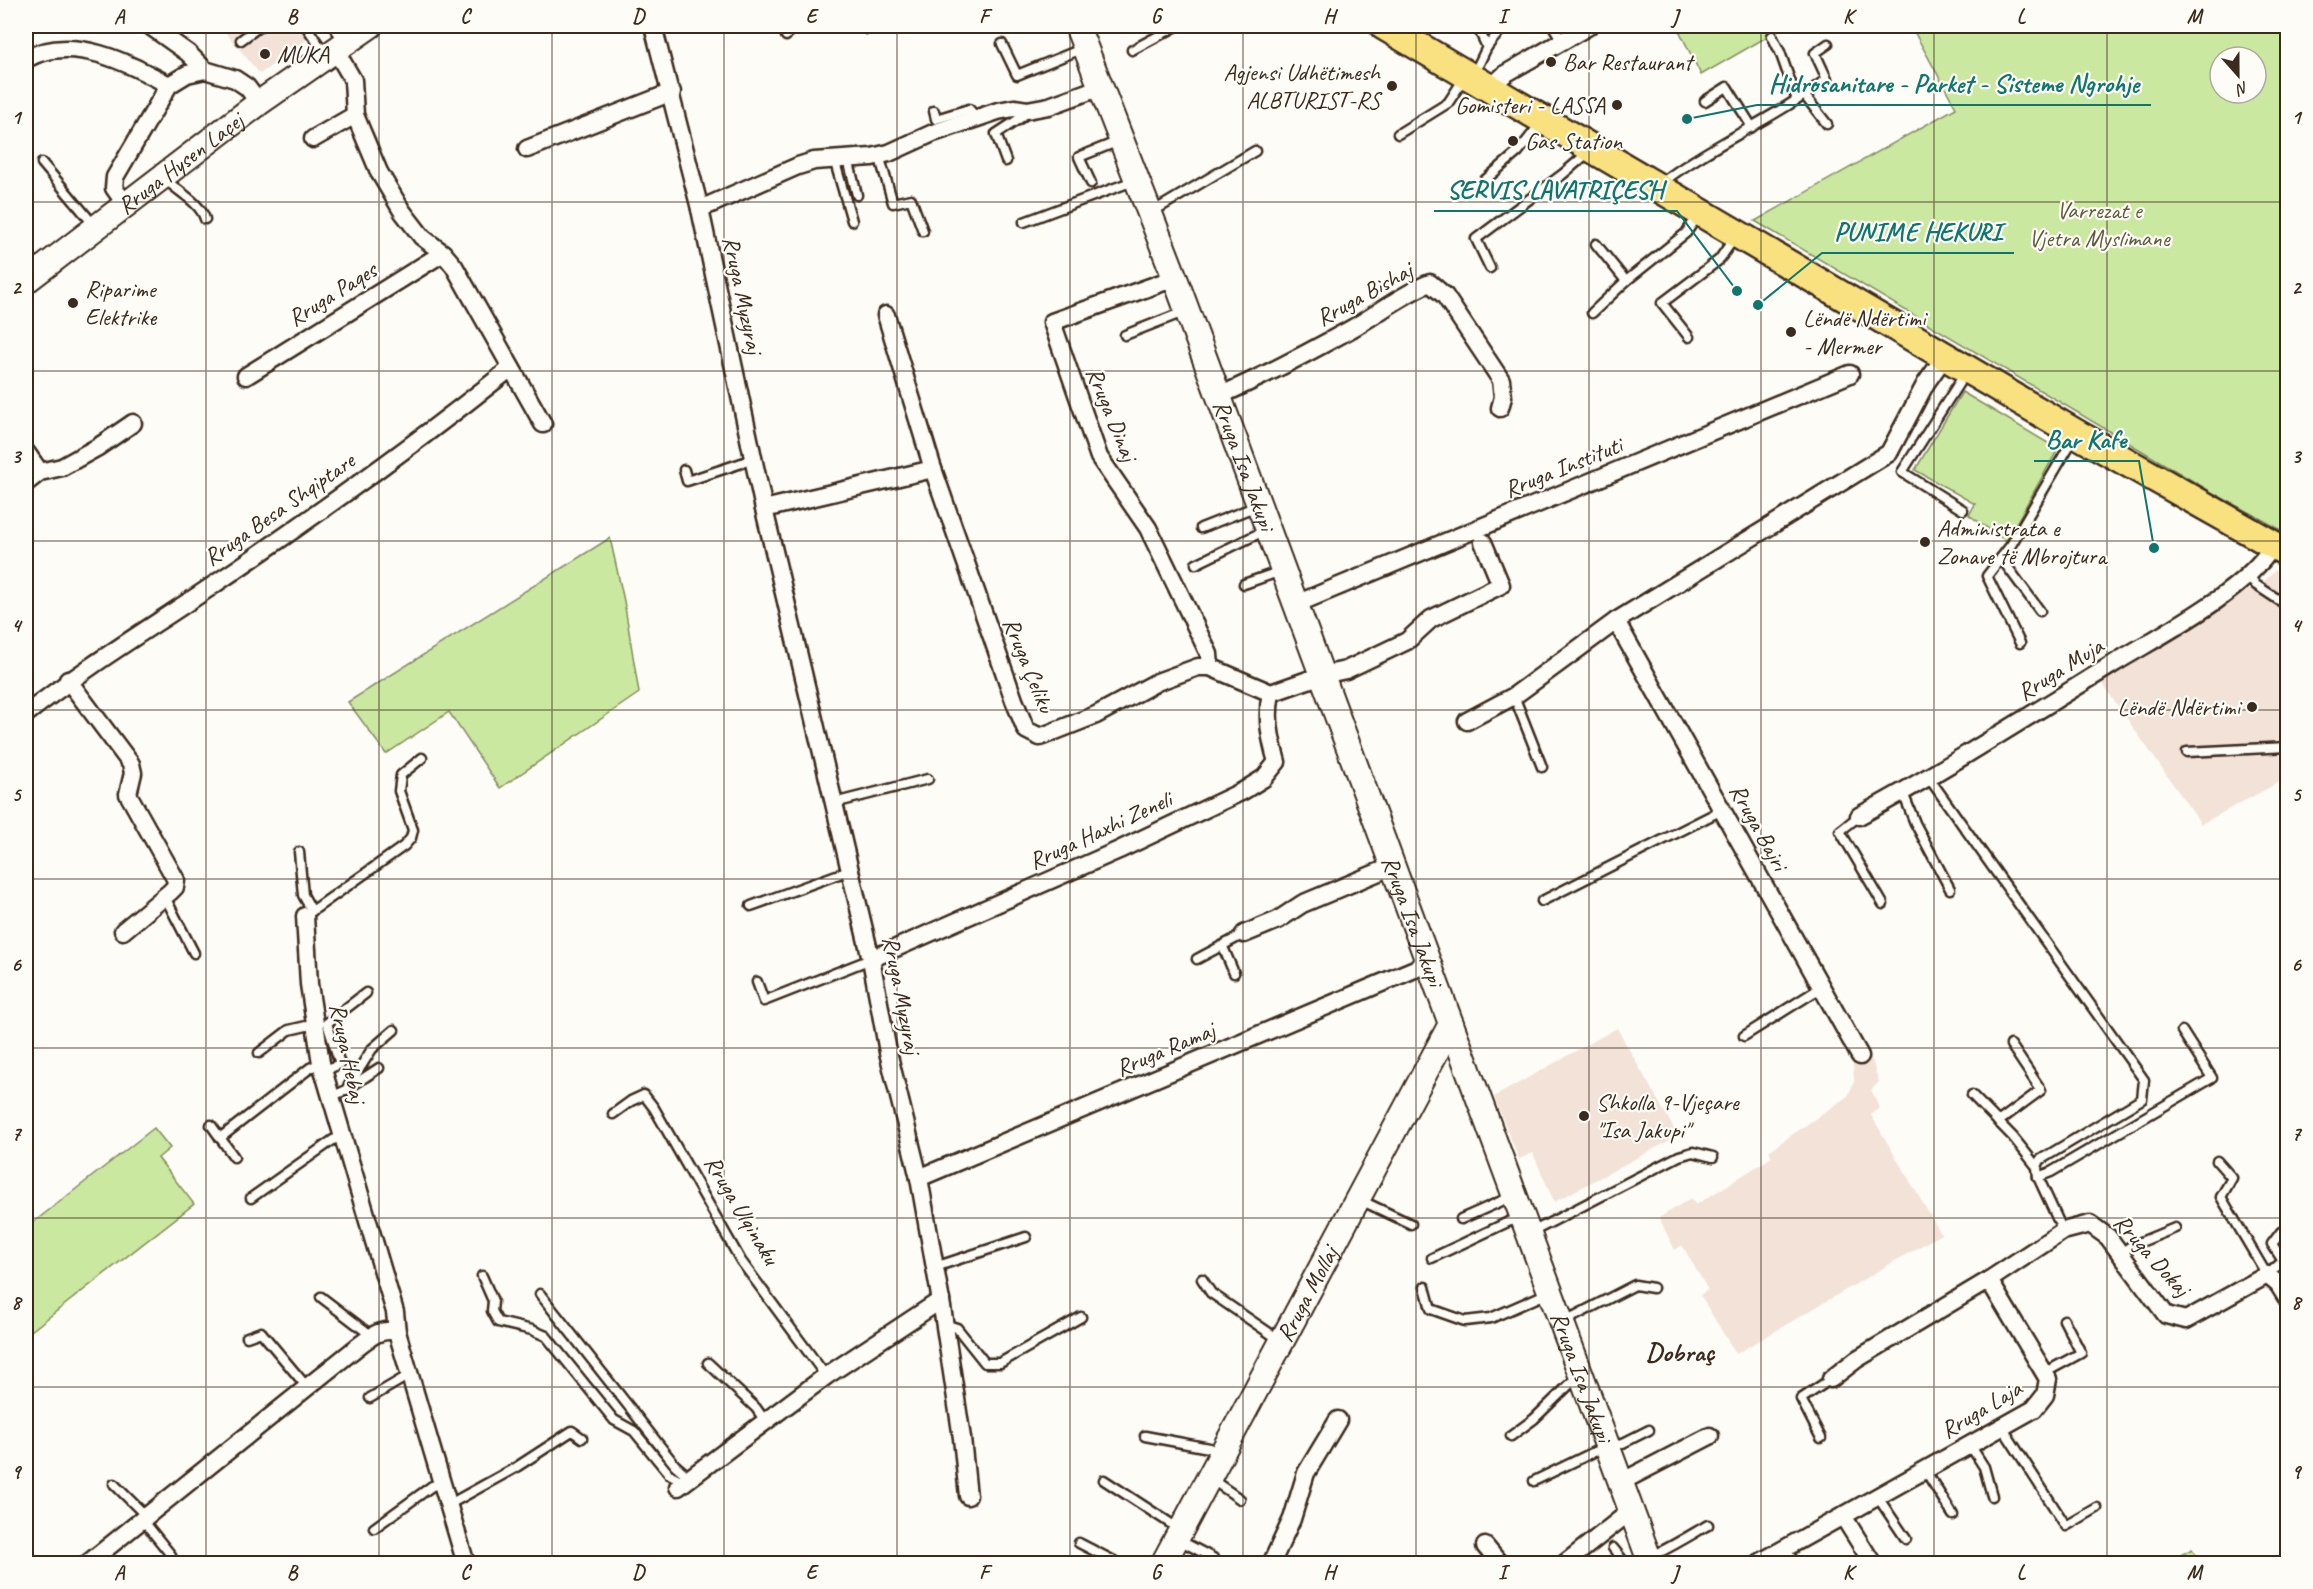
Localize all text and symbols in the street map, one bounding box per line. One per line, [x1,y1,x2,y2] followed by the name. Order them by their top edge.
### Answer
[114,4,126,29] text: A
[287,4,299,29] text: B
[460,4,472,29] text: C
[632,4,646,29] text: D
[806,4,820,29] text: E
[979,4,993,29] text: F
[1151,4,1164,29] text: G
[1323,4,1338,29] text: H
[1498,4,1511,29] text: I
[1670,4,1682,29] text: J
[1843,4,1857,29] text: K
[2017,4,2027,29] text: L
[2187,4,2204,29] text: M
[277,39,330,69] place label: MUKA
[2208,45,2268,105] north arrow
[258,47,272,61] marker: MUKA
[1563,47,1695,77] place label: Bar Restaurant
[1544,55,1558,69] marker: Bar Restaurant
[1223,57,1383,115] place label: Agjensi Udhëtimesh ALBTURIST-RS
[1757,61,2151,105] callout: Hidrosanitare - Parket - Sisteme Ngrohje
[1769,67,2142,100] text: Hidrosanitare - Parket - Sisteme Ngrohje
[2232,77,2251,100] text: N
[1385,79,1399,93] marker: Agjensi Udhëtimesh ALBTURIST-RS
[1455,90,1606,120] place label: Gomisteri - LASSA
[1610,98,1624,112] marker: Gomisteri - LASSA
[111,104,252,221] street label: Rruga Hysen Laçej
[12,105,23,130] text: 1
[2292,105,2303,130] text: 1
[1525,126,1623,156] place label: Gas Station
[1506,134,1520,148] marker: Gas Station
[1434,167,1677,211] callout: SERVIS LAVATRIÇESH
[1447,173,1668,206] text: SERVIS LAVATRIÇESH
[2029,195,2172,253] park label: Varrezat e Vjetra Myslimane
[1822,209,2014,253] callout: PUNIME HEKURI
[1834,215,2007,248] text: PUNIME HEKURI
[716,234,771,360] street label: Rruga Myzyraj
[282,254,384,333] street label: Rruga Paqes
[1311,254,1420,333] street label: Rruga Bishaj
[85,274,158,332] place label: Riparime Elektrike
[12,275,23,300] text: 2
[2292,275,2303,300] text: 2
[66,296,80,310] marker: Riparime Elektrike
[1803,303,1928,361] place label: Lëndë Ndërtimi - Mermer
[1784,325,1798,339] marker: Lëndë Ndërtimi - Mermer
[1080,363,1146,468] street label: Rruga Dinaj
[1207,396,1283,538] street label: Rruga Isa Jakupi
[2034,417,2139,461] callout: Bar Kafe
[2046,423,2128,456] text: Bar Kafe
[1500,429,1629,504] street label: Rruga Instituti
[12,444,23,469] text: 3
[198,444,362,572] street label: Rruga Besa Shqiptare
[2292,444,2303,469] text: 3
[1937,513,2108,571] place label: Administrata e Zonave të Mbrojtura
[1918,535,1932,549] marker: Administrata e Zonave të Mbrojtura
[12,613,24,638] text: 4
[996,613,1062,719] street label: Rruga Çeliku
[2292,613,2304,638] text: 4
[2011,630,2110,707] street label: Rruga Muja
[2118,692,2242,722] place label: Lëndë Ndërtimi
[2245,700,2259,714] marker: Lëndë Ndërtimi
[1723,778,1796,878] street label: Rruga Bajri
[12,782,23,807] text: 5
[2292,782,2303,807] text: 5
[1024,783,1178,876] street label: Rruga Haxhi Zeneli
[1375,852,1452,993] street label: Rruga Isa Jakupi
[876,934,929,1059] street label: Rruga Myzyraj
[11,952,22,977] text: 6
[2291,952,2302,977] text: 6
[323,1000,374,1109] street label: Rruga Hebaj
[1111,1014,1222,1083] street label: Rruga Ramaj
[1596,1087,1741,1145] place label: Shkolla 9-Vjeçare "Isa Jakupi"
[1577,1109,1591,1123] marker: Shkolla 9-Vjeçare "Isa Jakupi"
[12,1121,23,1146] text: 7
[2292,1121,2303,1146] text: 7
[698,1150,787,1272] street label: Rruga Ulqinaku
[2107,1208,2199,1305] street label: Rruga Dokaj
[1269,1239,1346,1347] street label: Rruga Mollaj
[12,1290,24,1315] text: 8
[2292,1290,2304,1315] text: 8
[1544,1308,1621,1449] street label: Rruga Isa Jakupi
[1646,1335,1716,1369] district label: Dobraç
[1935,1372,2028,1445] street label: Rruga Laja
[12,1459,23,1484] text: 9
[2292,1459,2303,1484] text: 9
[114,1560,126,1585] text: A
[287,1560,299,1585] text: B
[460,1560,472,1585] text: C
[632,1560,646,1585] text: D
[806,1560,820,1585] text: E
[979,1560,993,1585] text: F
[1151,1560,1164,1585] text: G
[1323,1560,1338,1585] text: H
[1498,1560,1511,1585] text: I
[1670,1560,1682,1585] text: J
[1843,1560,1857,1585] text: K
[2017,1560,2027,1585] text: L
[2187,1560,2204,1585] text: M

